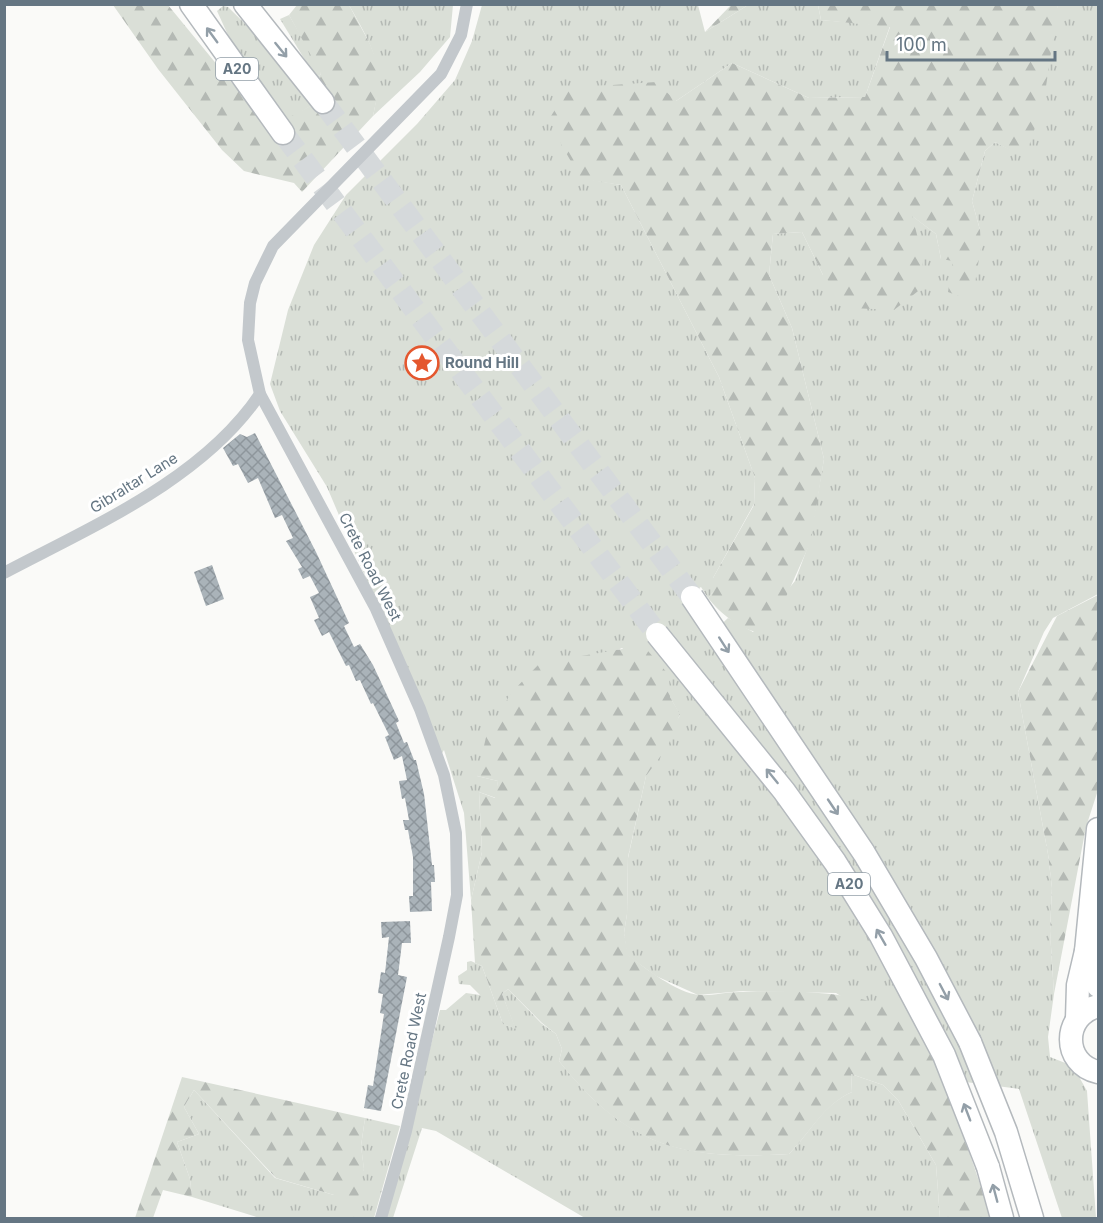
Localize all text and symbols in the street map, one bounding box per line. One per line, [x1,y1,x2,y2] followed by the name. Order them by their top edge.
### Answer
[887,24,1055,62] scale bar
[206,27,218,43] one-way arrow
[896,34,947,55] text: 100 m
[275,42,288,58] one-way arrow
[216,58,258,80] road number: A20
[404,345,440,381] place icon: Round Hill
[445,353,519,372] place label: Round Hill
[86,448,181,517] street label: Gibraltar Lane
[335,510,406,624] street label: Crete Road West
[718,637,731,654] one-way arrow
[765,769,779,784] one-way arrow
[827,799,839,815] one-way arrow
[828,873,870,895] road number: A20
[875,929,887,946] one-way arrow
[939,983,950,1001] one-way arrow
[387,991,430,1111] street label: Crete Road West
[961,1103,972,1122] one-way arrow
[989,1184,1000,1203] one-way arrow

